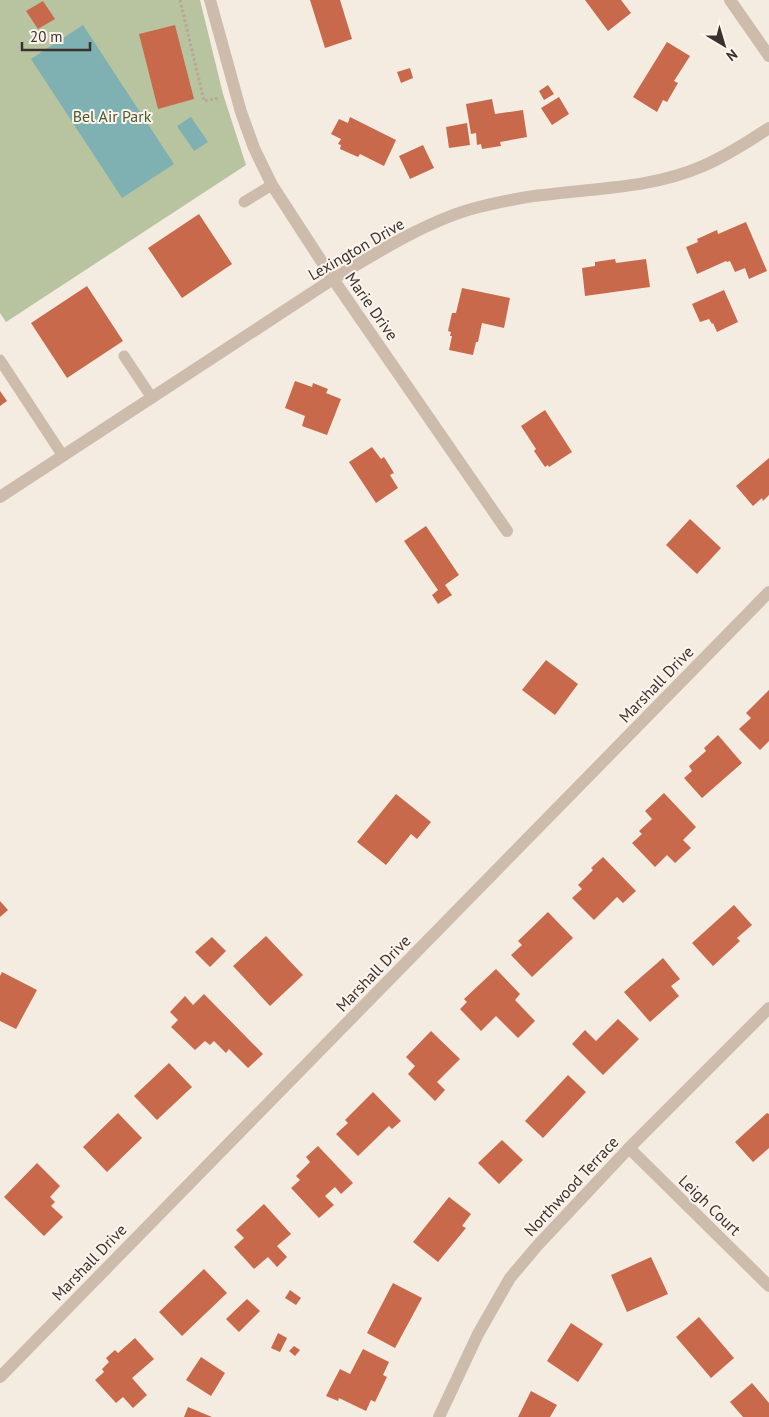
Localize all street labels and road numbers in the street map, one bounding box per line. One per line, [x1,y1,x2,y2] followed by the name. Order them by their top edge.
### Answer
[304,213,408,285] street label: Lexington Drive
[341,268,403,344] street label: Marie Drive
[614,641,698,727] street label: Marshall Drive
[331,930,415,1016] street label: Marshall Drive
[520,1132,622,1240] street label: Northwood Terrace
[675,1171,746,1240] street label: Leigh Court
[47,1219,131,1305] street label: Marshall Drive

